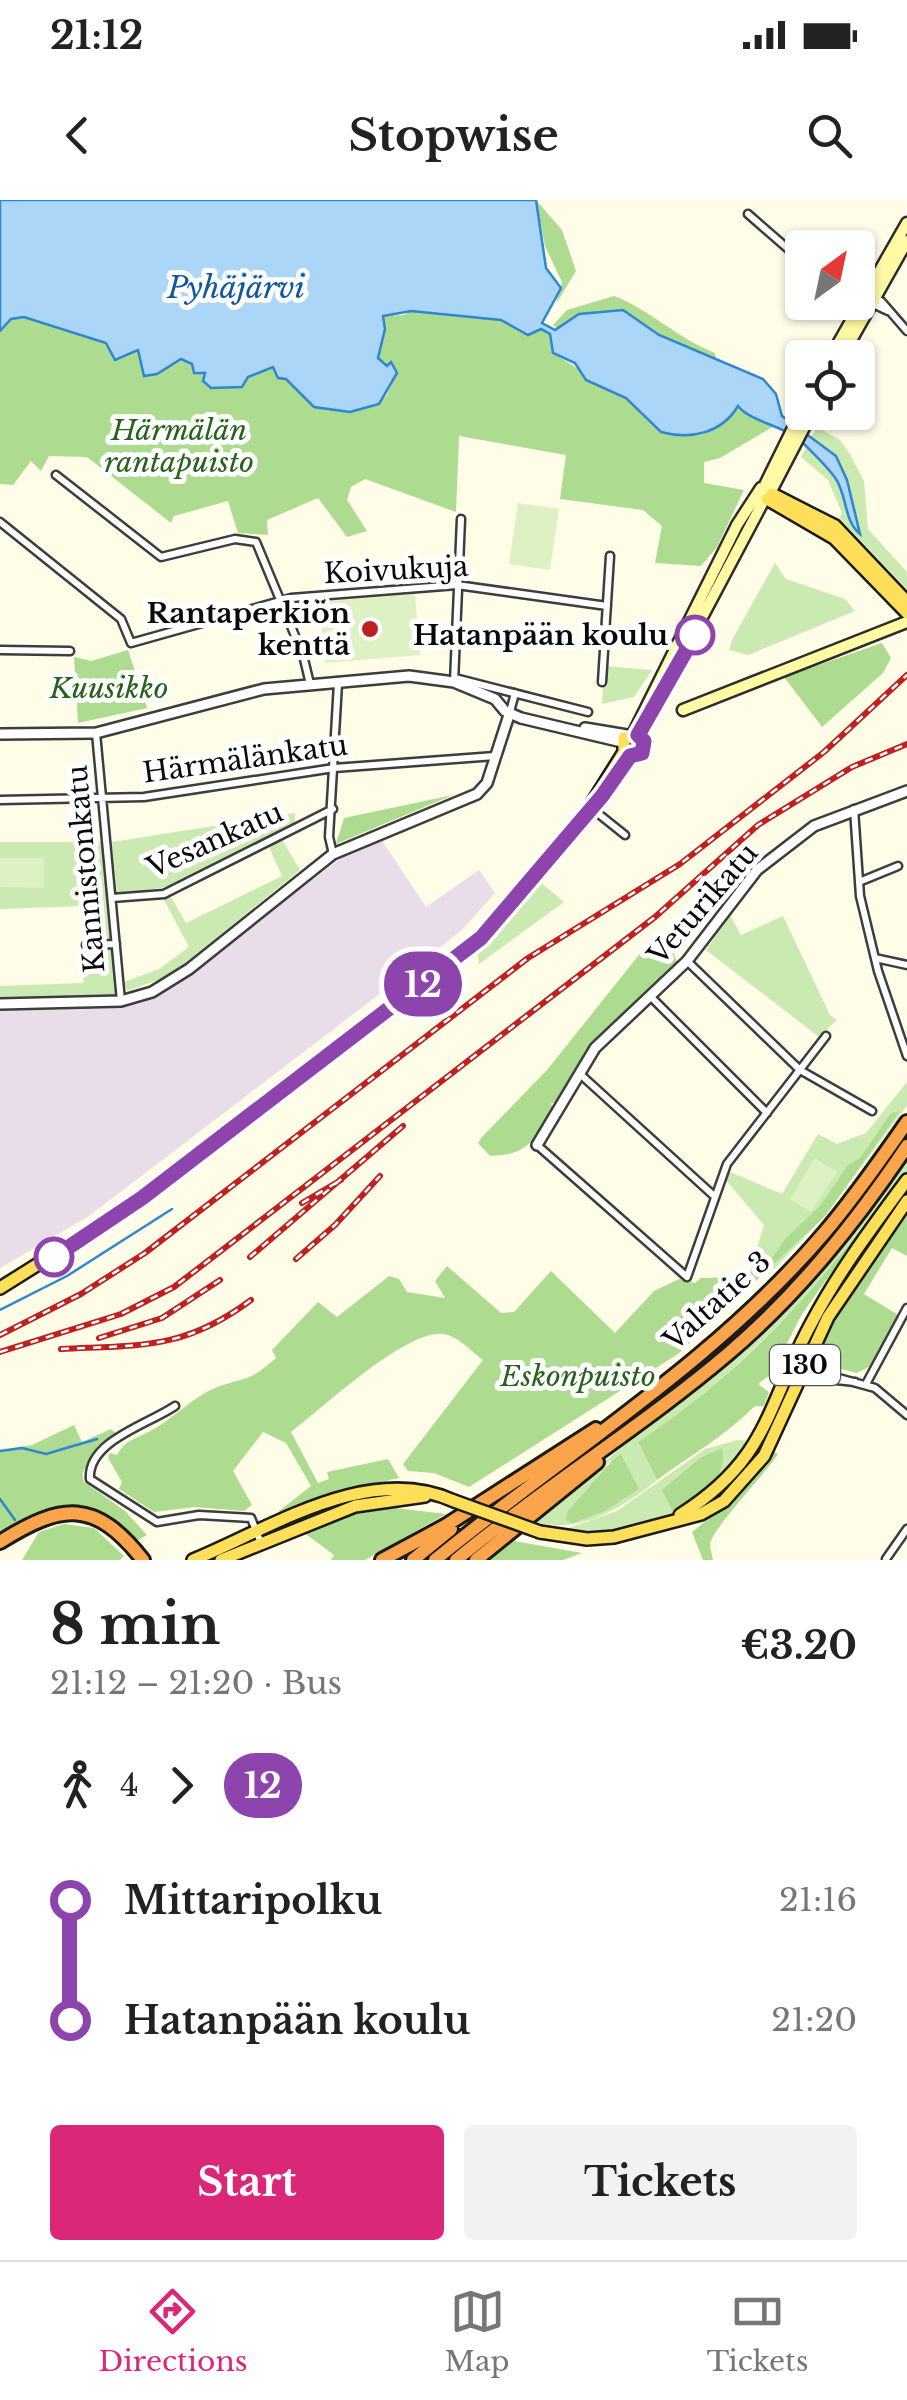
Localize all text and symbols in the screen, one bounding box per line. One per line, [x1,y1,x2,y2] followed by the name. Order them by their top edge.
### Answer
[50,12,143,59] text: 21:12
[348,107,559,163] text: Stopwise
[50,108,105,163] icon: back
[802,108,857,163] icon: search
[785,230,875,320] north arrow
[785,230,875,430] map controls
[166,269,305,306] water label: Pyhäjärvi
[785,340,875,430] button: locate
[104,413,254,480] park label: Härmälän rantapuisto
[323,549,470,591] street label: Koivukuja
[147,596,350,663] place label: Rantaperkiön kenttä
[676,616,714,654] marker: Hatanpään koulu
[359,618,381,640] marker: Rantaperkiön kenttä
[413,618,668,653] place label: Hatanpään koulu
[49,671,168,706] park label: Kuusikko
[140,727,350,791] street label: Härmälänkatu
[59,763,113,974] street label: Kannistonkatu
[141,794,289,886] street label: Vesankatu
[640,836,766,973] street label: Veturikatu
[378,952,468,1016] line badge: 12
[404,963,442,1006] text: 12
[35,1238,73,1276] unlabelled marker
[656,1244,778,1359] street label: Valtatie 3
[770,1345,840,1385] road number: 130
[499,1359,656,1394] park label: Eskonpuisto
[50,1591,220,1659] text: 8 min
[741,1622,857,1669] text: €3.20
[50,1663,342,1703] text: 21:12 – 21:20 · Bus
[50,1758,105,1813] icon: walk
[154,1758,209,1813] icon: forward
[244,1764,282,1807] text: 12
[120,1765,139,1805] text: 4
[124,1877,382,1924] text: Mittaripolku
[779,1880,857,1920] text: 21:16
[124,1997,470,2044] text: Hatanpään koulu
[771,2000,857,2040] text: 21:20
[50,2125,444,2240] button: Start
[464,2125,857,2240] button: Tickets
[99,2284,247,2379] tab: Directions
[445,2284,510,2379] tab: Map
[707,2284,808,2379] tab: Tickets

